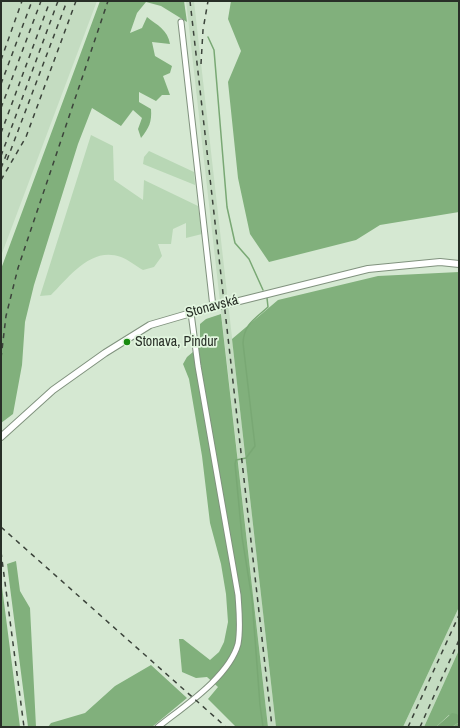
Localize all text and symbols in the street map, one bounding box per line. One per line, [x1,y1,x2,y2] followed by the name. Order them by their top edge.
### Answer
[184,292,240,322] street label: Stonavská
[135,334,217,350] place label: Stonava, Pindur
[122,337,132,347] marker: Stonava, Pindur

